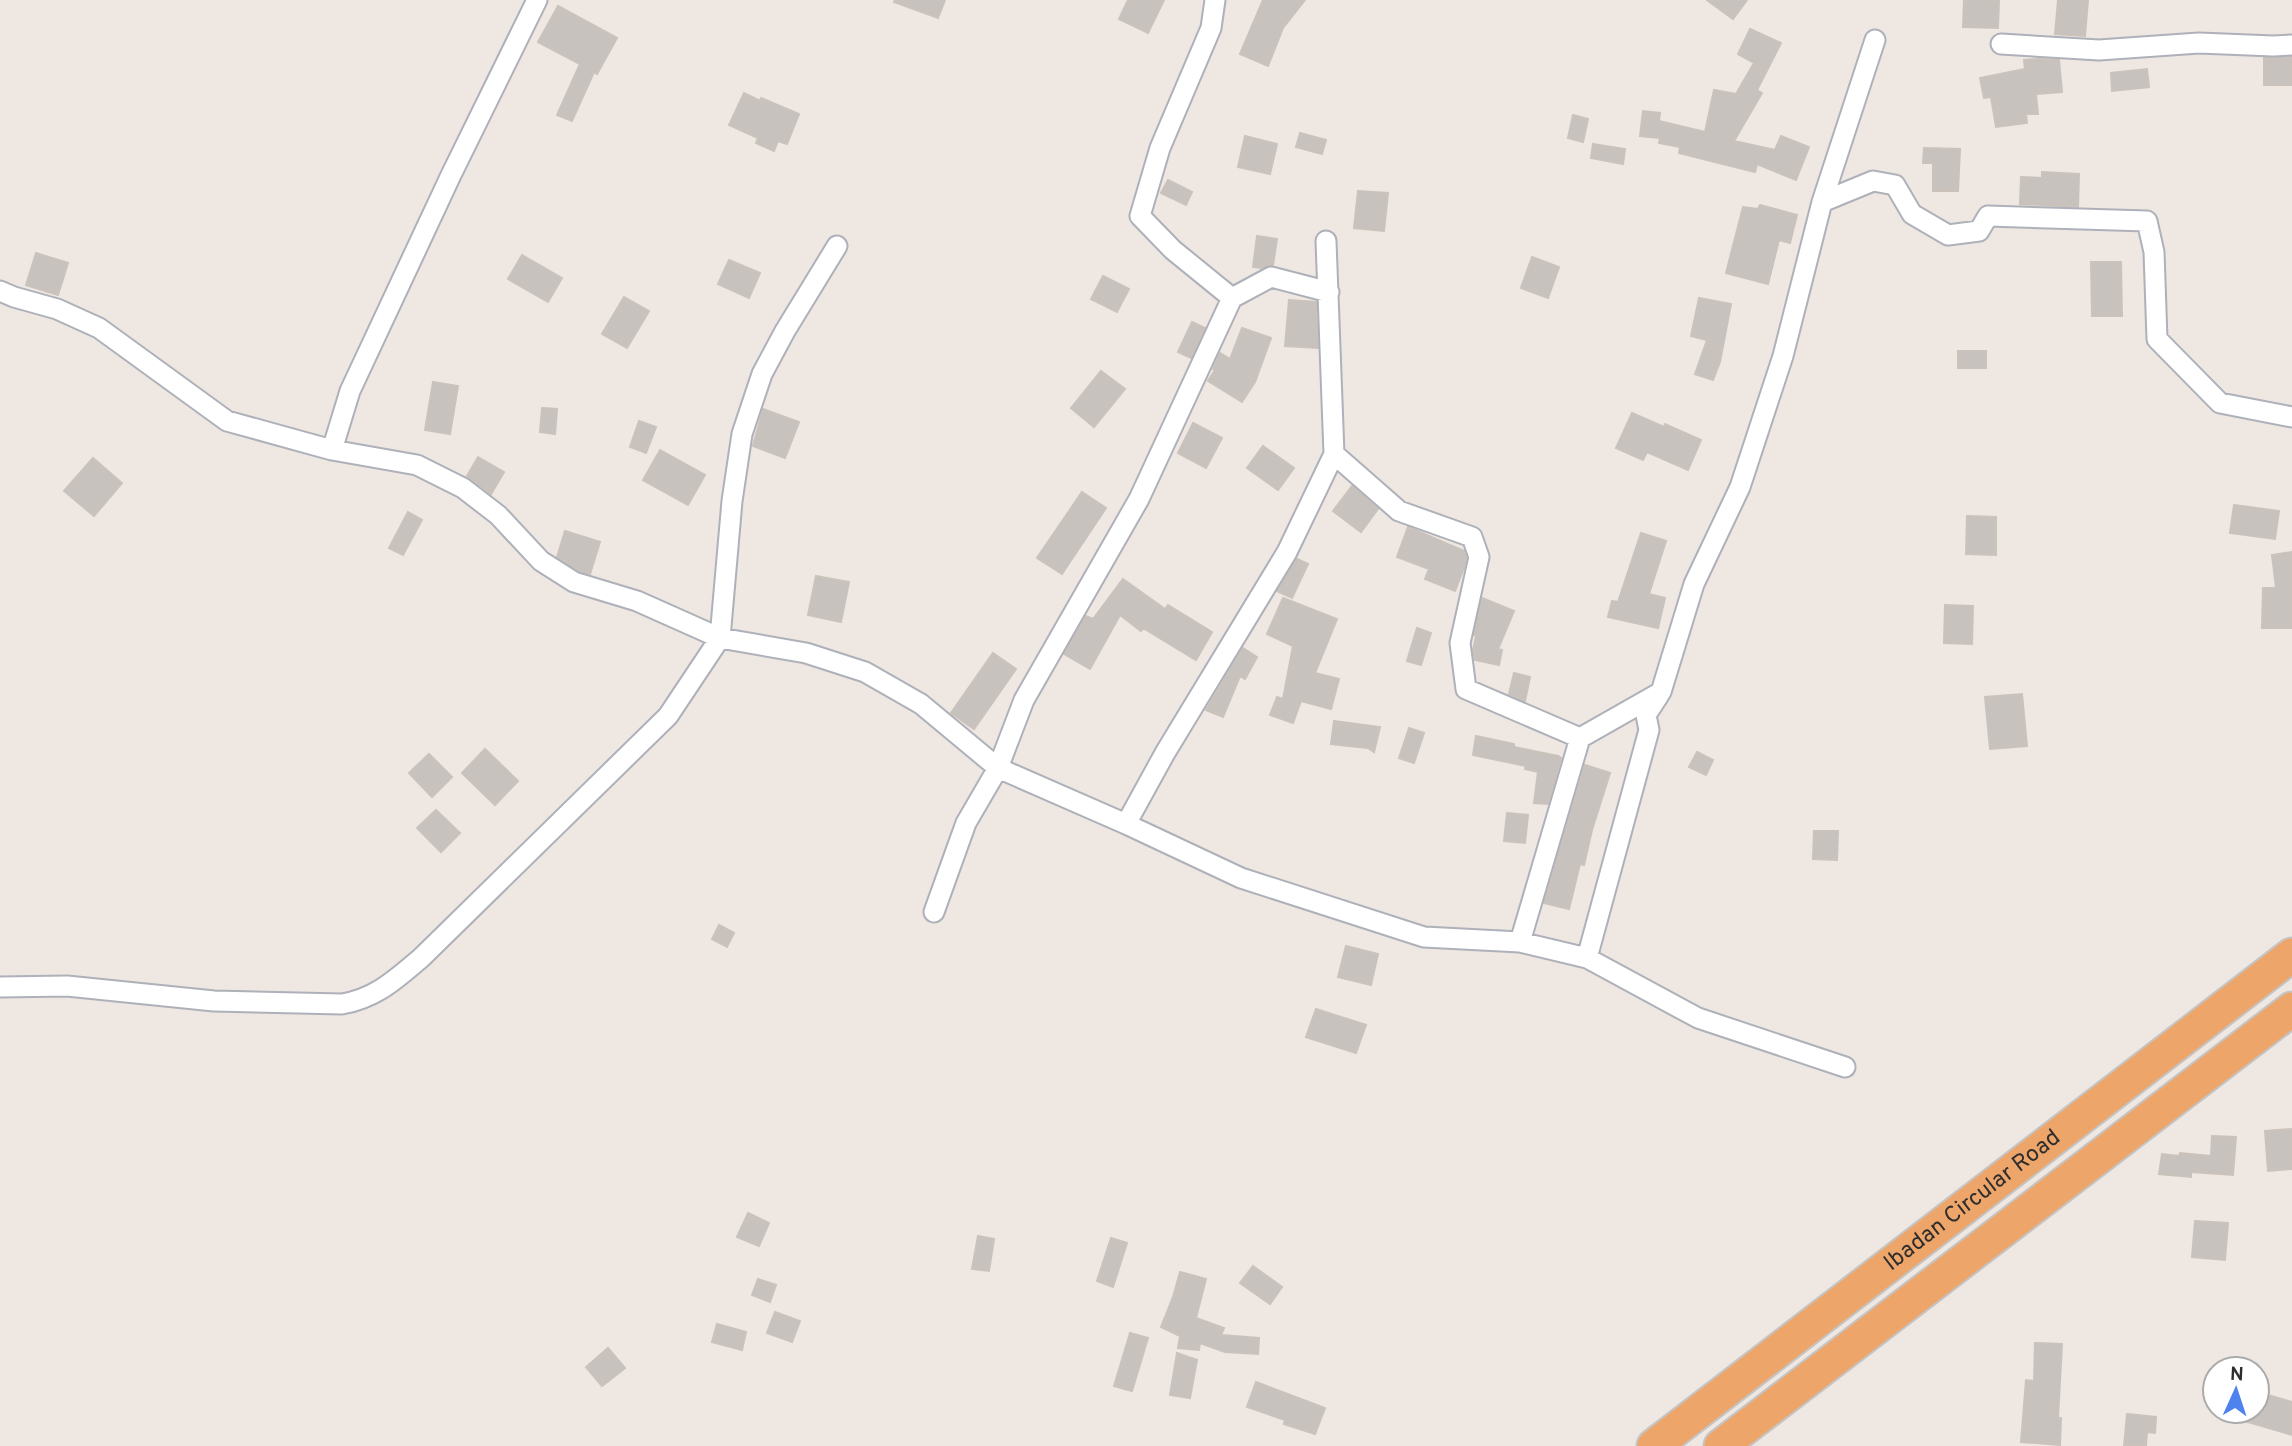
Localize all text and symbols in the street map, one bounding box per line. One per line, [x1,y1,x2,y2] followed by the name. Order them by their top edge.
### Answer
[1878,1124,2067,1278] street label: Ibadan Circular Road
[2201,1355,2271,1425] north arrow
[2229,1363,2244,1387] text: N

